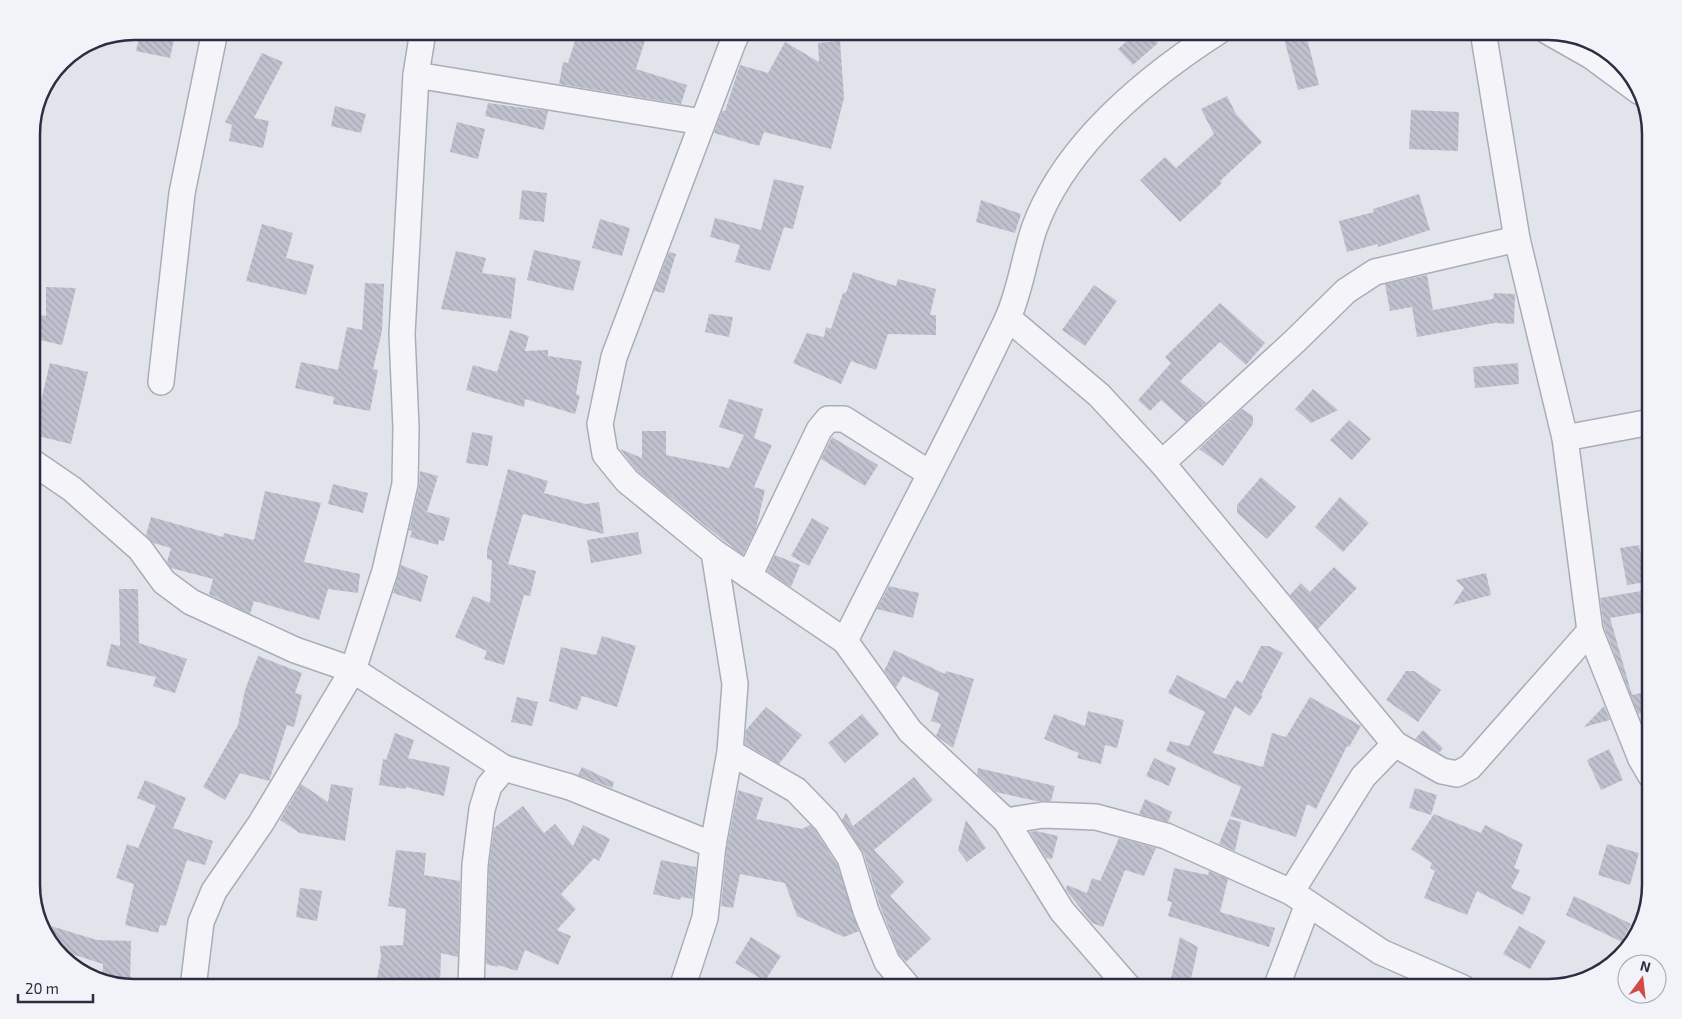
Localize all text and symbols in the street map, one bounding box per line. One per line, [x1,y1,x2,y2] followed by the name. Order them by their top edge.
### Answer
[1617,954,1667,1004] north arrow
[1638,956,1653,975] text: N
[18,972,92,1004] scale bar
[25,979,59,997] text: 20 m

